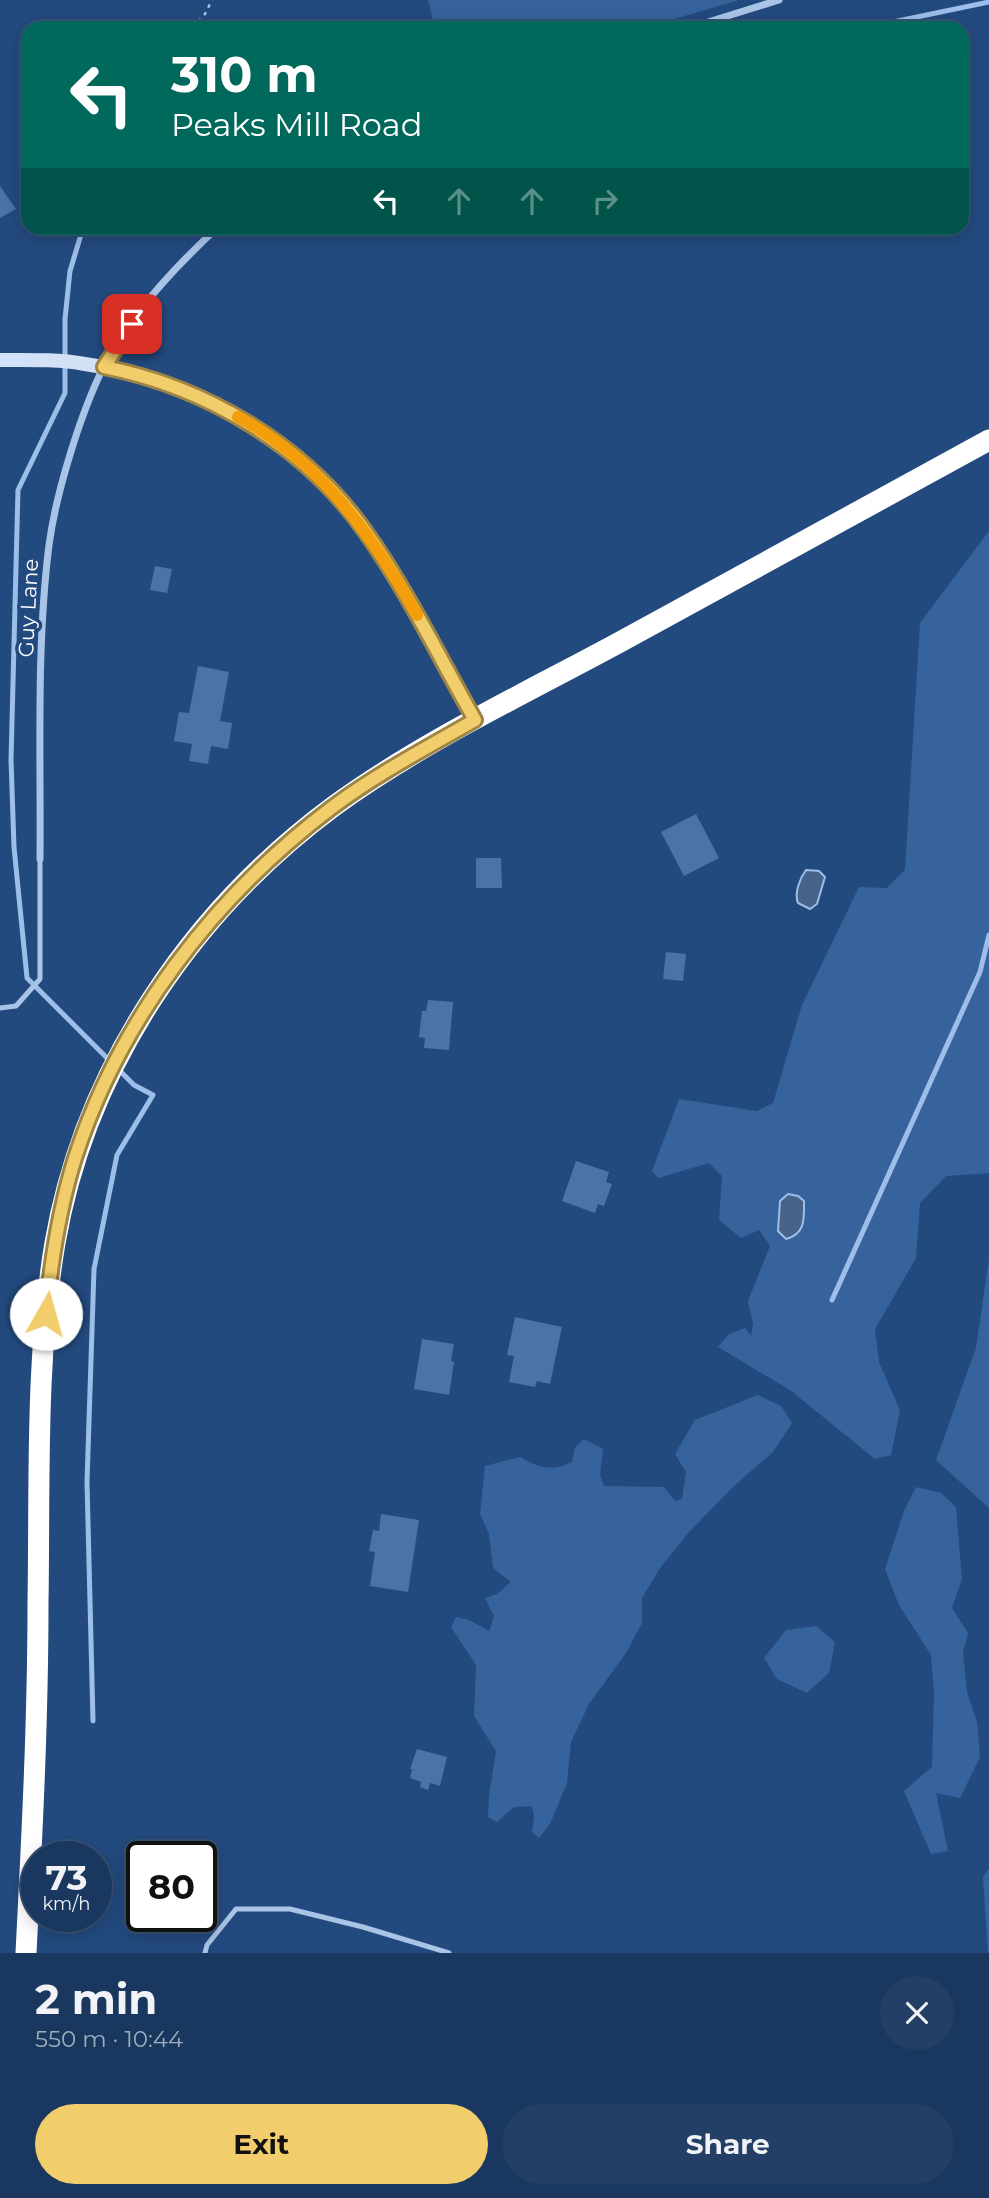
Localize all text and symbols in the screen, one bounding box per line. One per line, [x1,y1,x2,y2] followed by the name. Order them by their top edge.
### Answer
[171,45,318,104] text: 310 m
[56,49,147,140] icon: left
[171,105,422,144] text: Peaks Mill Road
[367,182,405,220] icon: left
[440,182,478,220] icon: ahead
[513,182,551,220] icon: ahead
[586,182,624,220] icon: right
[102,294,162,354] pin
[113,305,151,343] icon: arrive
[13,558,43,658] street label: Guy Lane
[9,1277,83,1351] position arrow
[126,1841,217,1932] speed limit sign: 80
[45,1856,88,1899] text: 73
[42,1893,91,1915] text: km/h
[35,1973,157,2025] text: 2 min
[880,1976,954,2050] button: close
[35,2025,183,2053] text: 550 m · 10:44
[35,2104,488,2184] button: Exit
[502,2104,954,2184] button: Share

